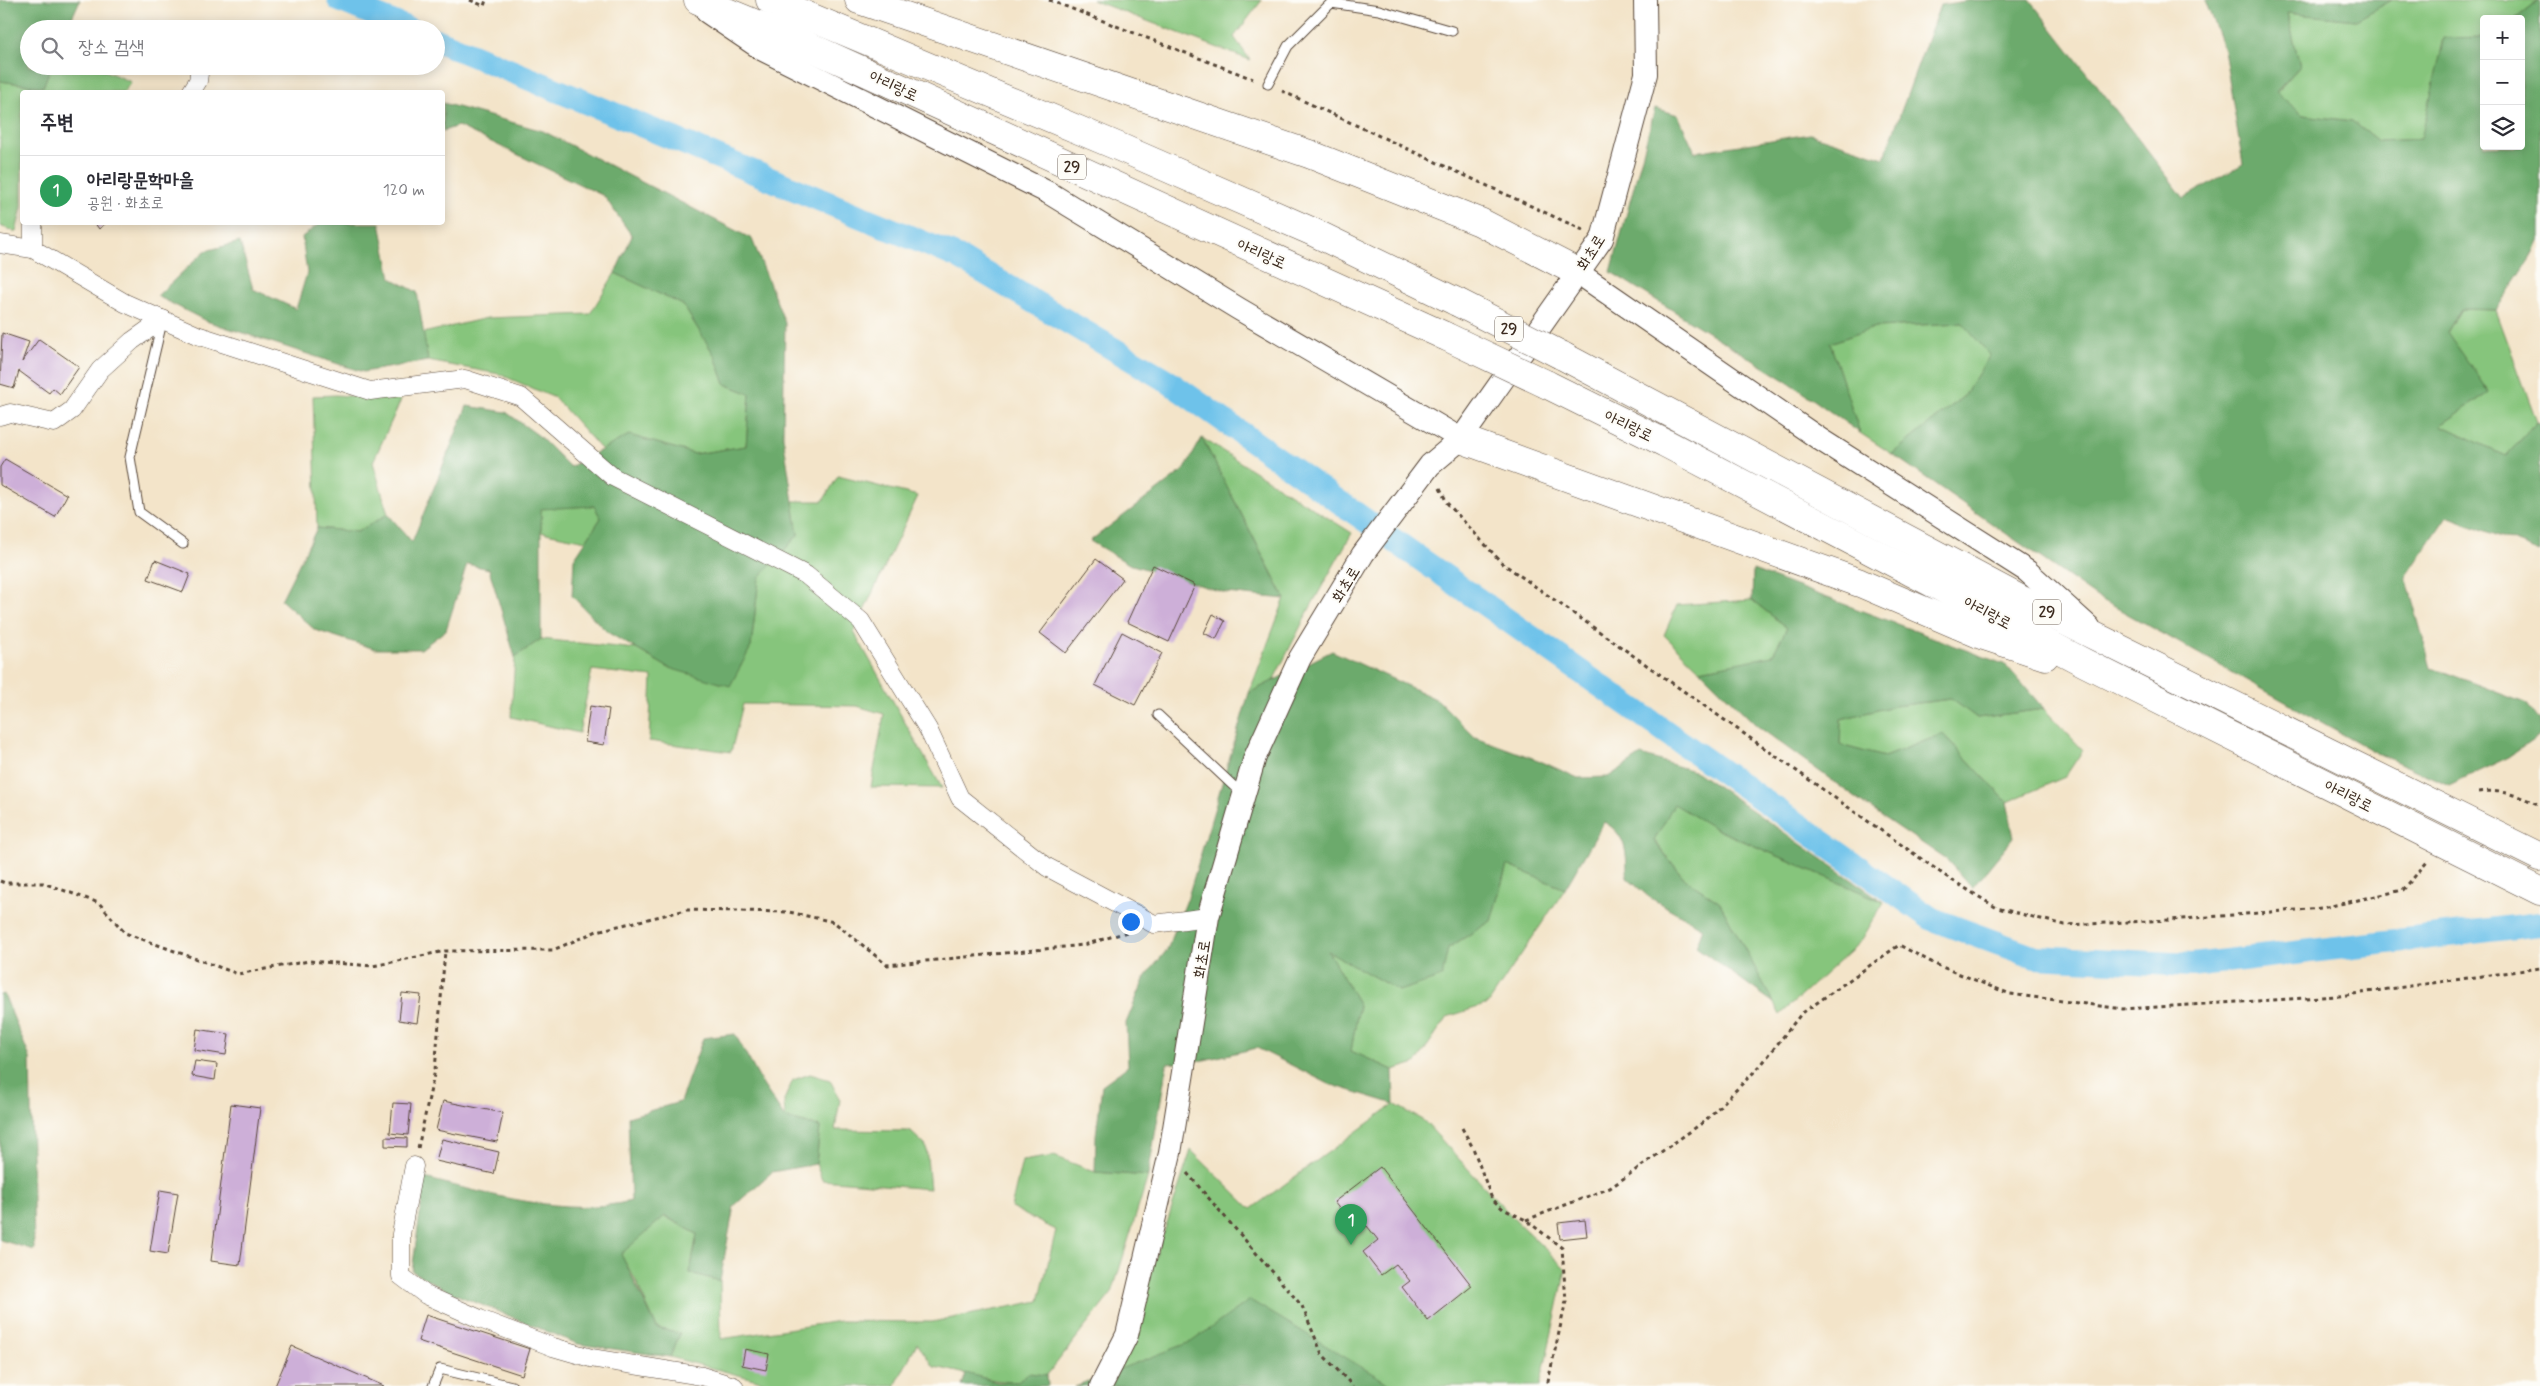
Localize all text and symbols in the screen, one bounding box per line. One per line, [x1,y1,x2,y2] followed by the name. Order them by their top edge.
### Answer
[2480,15,2525,150] map controls
[2480,15,2525,60] button: +
[20,20,445,75] search box
[38,34,66,62] icon: search
[78,35,144,60] text: 장소 검색
[2480,60,2525,105] button: −
[866,66,921,107] street label: 아리랑로
[2480,105,2525,150] button: layers
[40,109,74,137] text: 주변
[1058,154,1086,180] road number: 29
[87,168,194,193] text: 아리랑문학마을
[52,180,60,201] text: 1
[383,180,425,201] text: 120 m
[87,193,164,214] text: 공원 · 화초로
[1572,231,1610,275] street label: 화초로
[1234,234,1289,274] street label: 아리랑로
[1495,316,1523,342] road number: 29
[1601,406,1656,447] street label: 아리랑로
[1327,563,1365,607] street label: 화초로
[1960,592,2015,635] street label: 아리랑로
[2033,600,2061,624] road number: 29
[2321,775,2376,817] street label: 아리랑로
[1118,909,1144,935] your location
[1189,939,1216,980] street label: 화초로
[1335,1204,1367,1245] pin: 1

